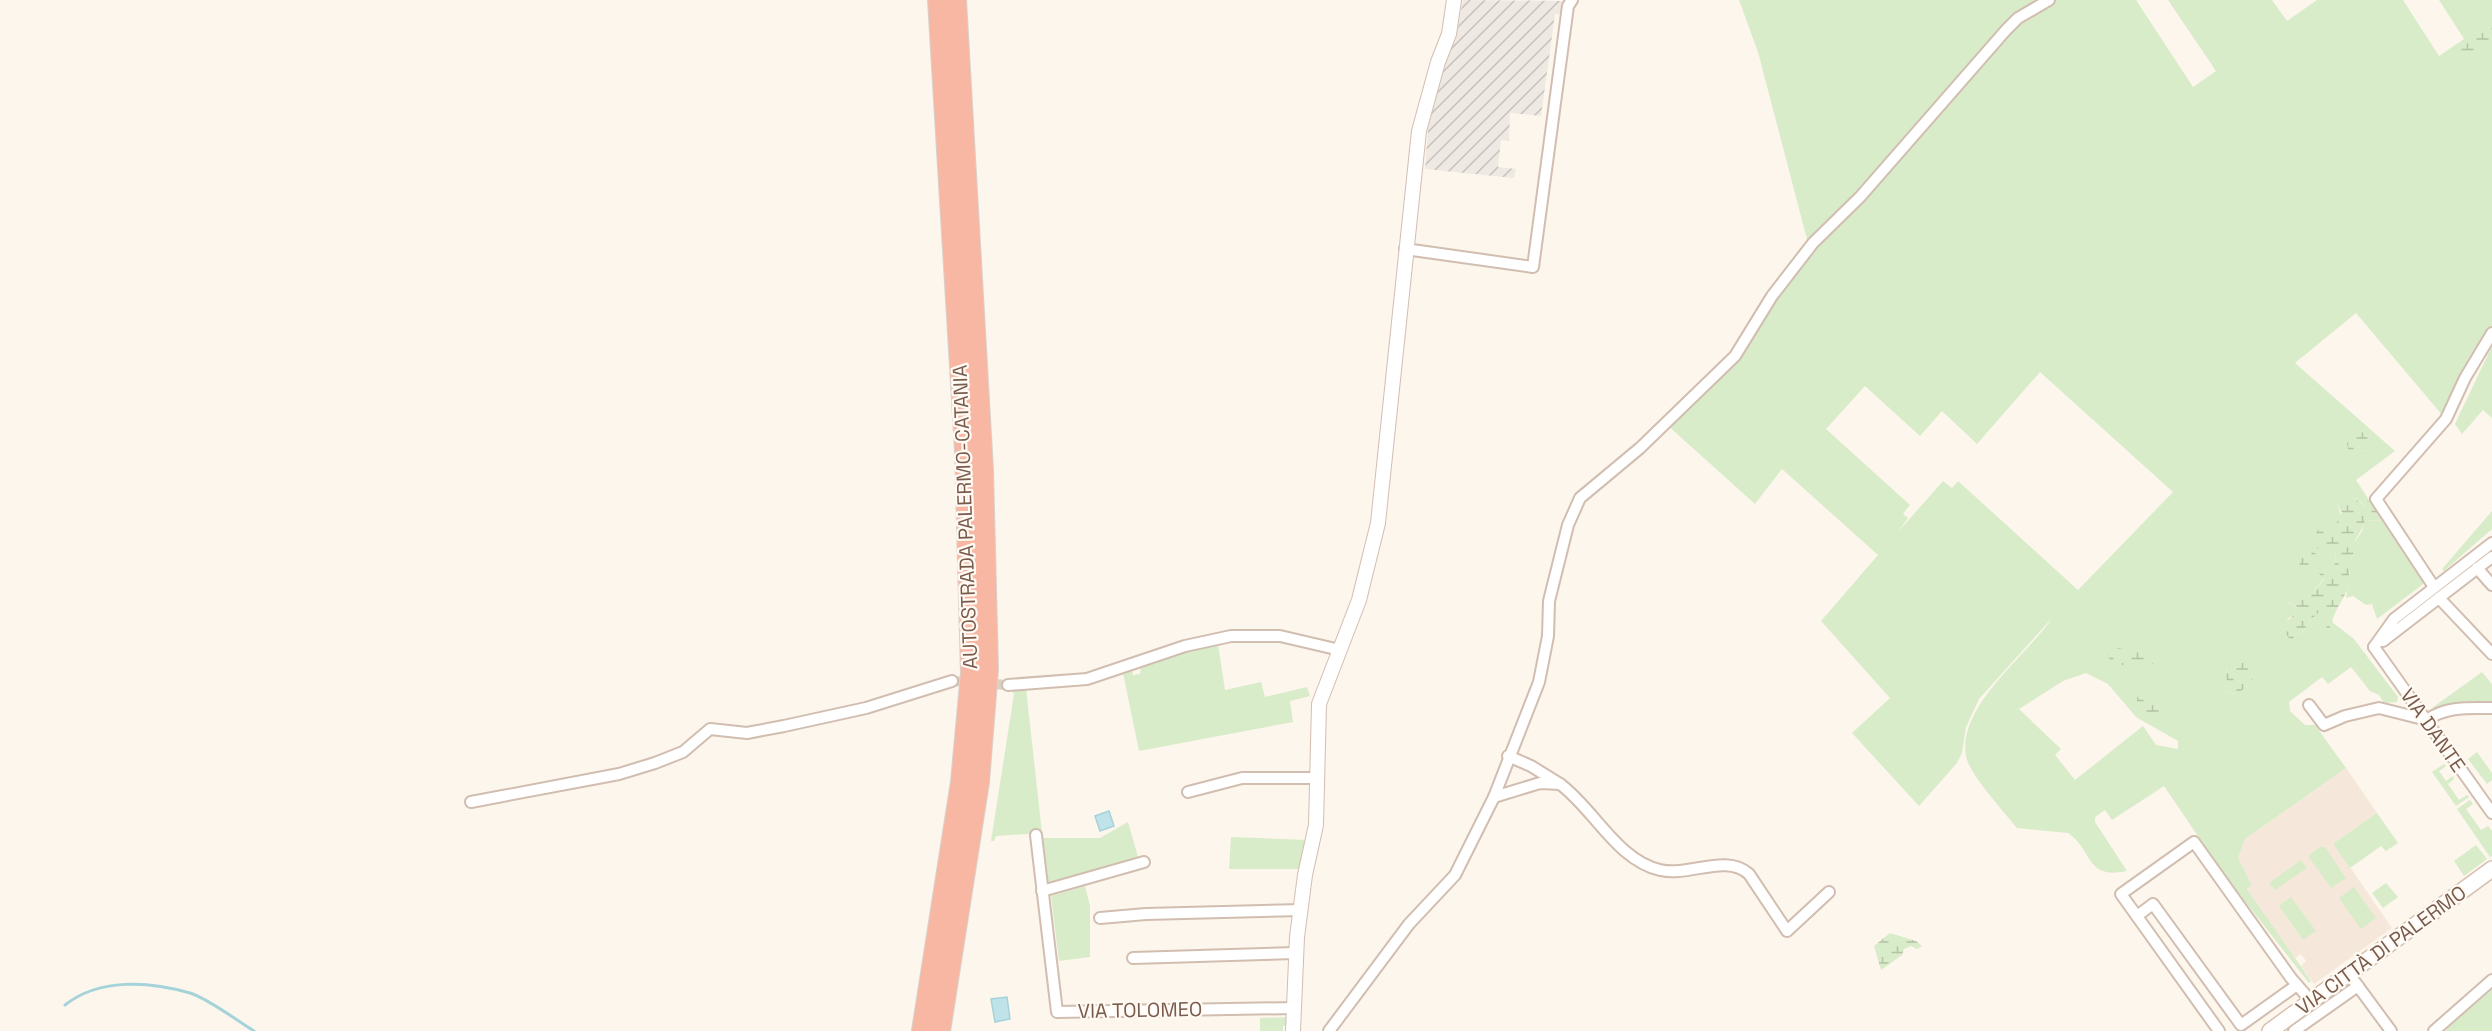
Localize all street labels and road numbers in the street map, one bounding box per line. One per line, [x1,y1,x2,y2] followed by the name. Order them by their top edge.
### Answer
[947,364,983,670] street label: AUTOSTRADA PALERMO-CATANIA
[2395,683,2471,777] street label: VIA DANTE
[2291,879,2471,1021] street label: VIA CITTÀ DI PALERMO
[1077,996,1203,1024] street label: VIA TOLOMEO

